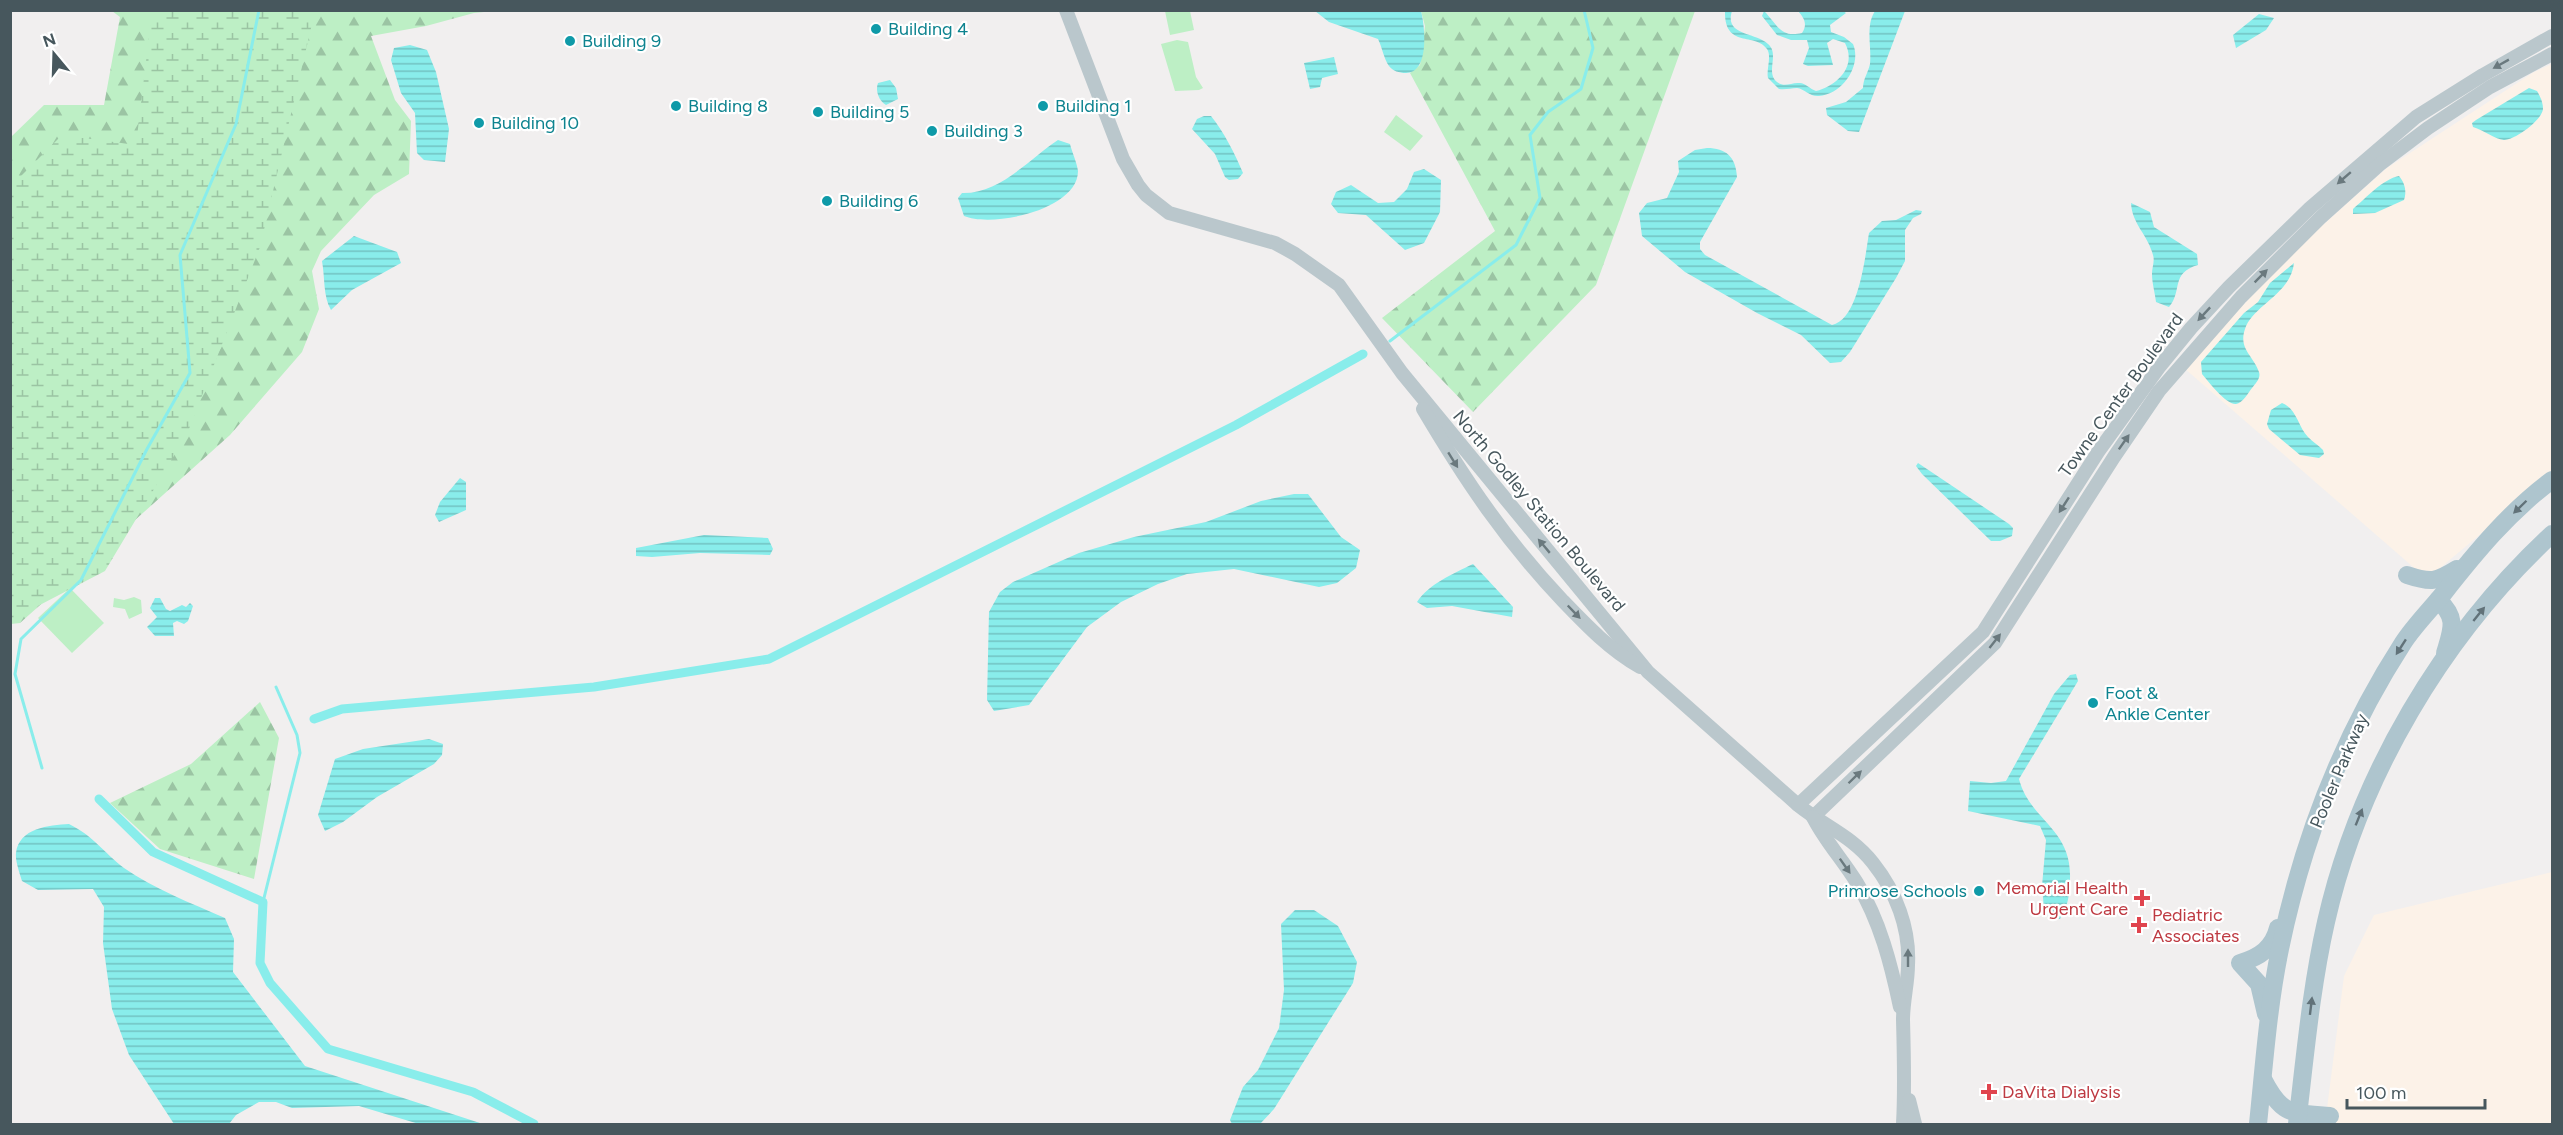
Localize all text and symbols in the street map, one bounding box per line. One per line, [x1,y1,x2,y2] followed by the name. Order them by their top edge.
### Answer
[888,18,968,40] place label: Building 4
[869,22,883,36] marker: Building 4
[24,24,84,84] north arrow
[40,29,58,51] text: N
[582,30,661,52] place label: Building 9
[563,34,577,48] marker: Building 9
[2493,59,2509,70] one-way arrow
[688,95,768,117] place label: Building 8
[1055,95,1131,117] place label: Building 1
[669,99,683,113] marker: Building 8
[1036,99,1050,113] marker: Building 1
[830,101,909,123] place label: Building 5
[811,105,825,119] marker: Building 5
[491,112,579,134] place label: Building 10
[472,116,486,130] marker: Building 10
[944,120,1023,142] place label: Building 3
[925,124,939,138] marker: Building 3
[2336,171,2351,185] one-way arrow
[839,190,918,212] place label: Building 6
[820,194,834,208] marker: Building 6
[2254,270,2268,284] one-way arrow
[2198,306,2211,321] one-way arrow
[2054,309,2188,481] street label: Towne Center Boulevard
[1448,406,1630,616] street label: North Godley Station Boulevard
[2118,435,2130,451] one-way arrow
[1447,452,1458,468] one-way arrow
[2059,497,2070,513] one-way arrow
[2514,499,2528,513] one-way arrow
[1538,538,1551,554] one-way arrow
[1566,605,1580,619] one-way arrow
[2473,606,2486,622] one-way arrow
[1989,633,2002,649] one-way arrow
[2396,639,2407,655] one-way arrow
[2105,682,2210,725] place label: Foot & Ankle Center
[2086,696,2100,710] marker: Foot & Ankle Center
[2305,710,2373,831] street label: Pooler Parkway
[1848,770,1862,784] one-way arrow
[2355,808,2365,826] one-way arrow
[1839,857,1851,873] one-way arrow
[1996,877,2128,920] place label: Memorial Health Urgent Care
[1828,880,1967,902] place label: Primrose Schools
[1972,884,1986,898] marker: Primrose Schools
[2133,889,2151,907] marker: Memorial Health Urgent Care
[2152,904,2239,947] place label: Pediatric Associates
[2130,916,2148,934] marker: Pediatric Associates
[1903,949,1913,968] one-way arrow
[2307,996,2316,1015] one-way arrow
[2347,1072,2485,1110] scale bar
[2002,1081,2121,1103] place label: DaVita Dialysis
[2356,1082,2406,1104] text: 100 m
[1980,1083,1998,1101] marker: DaVita Dialysis

